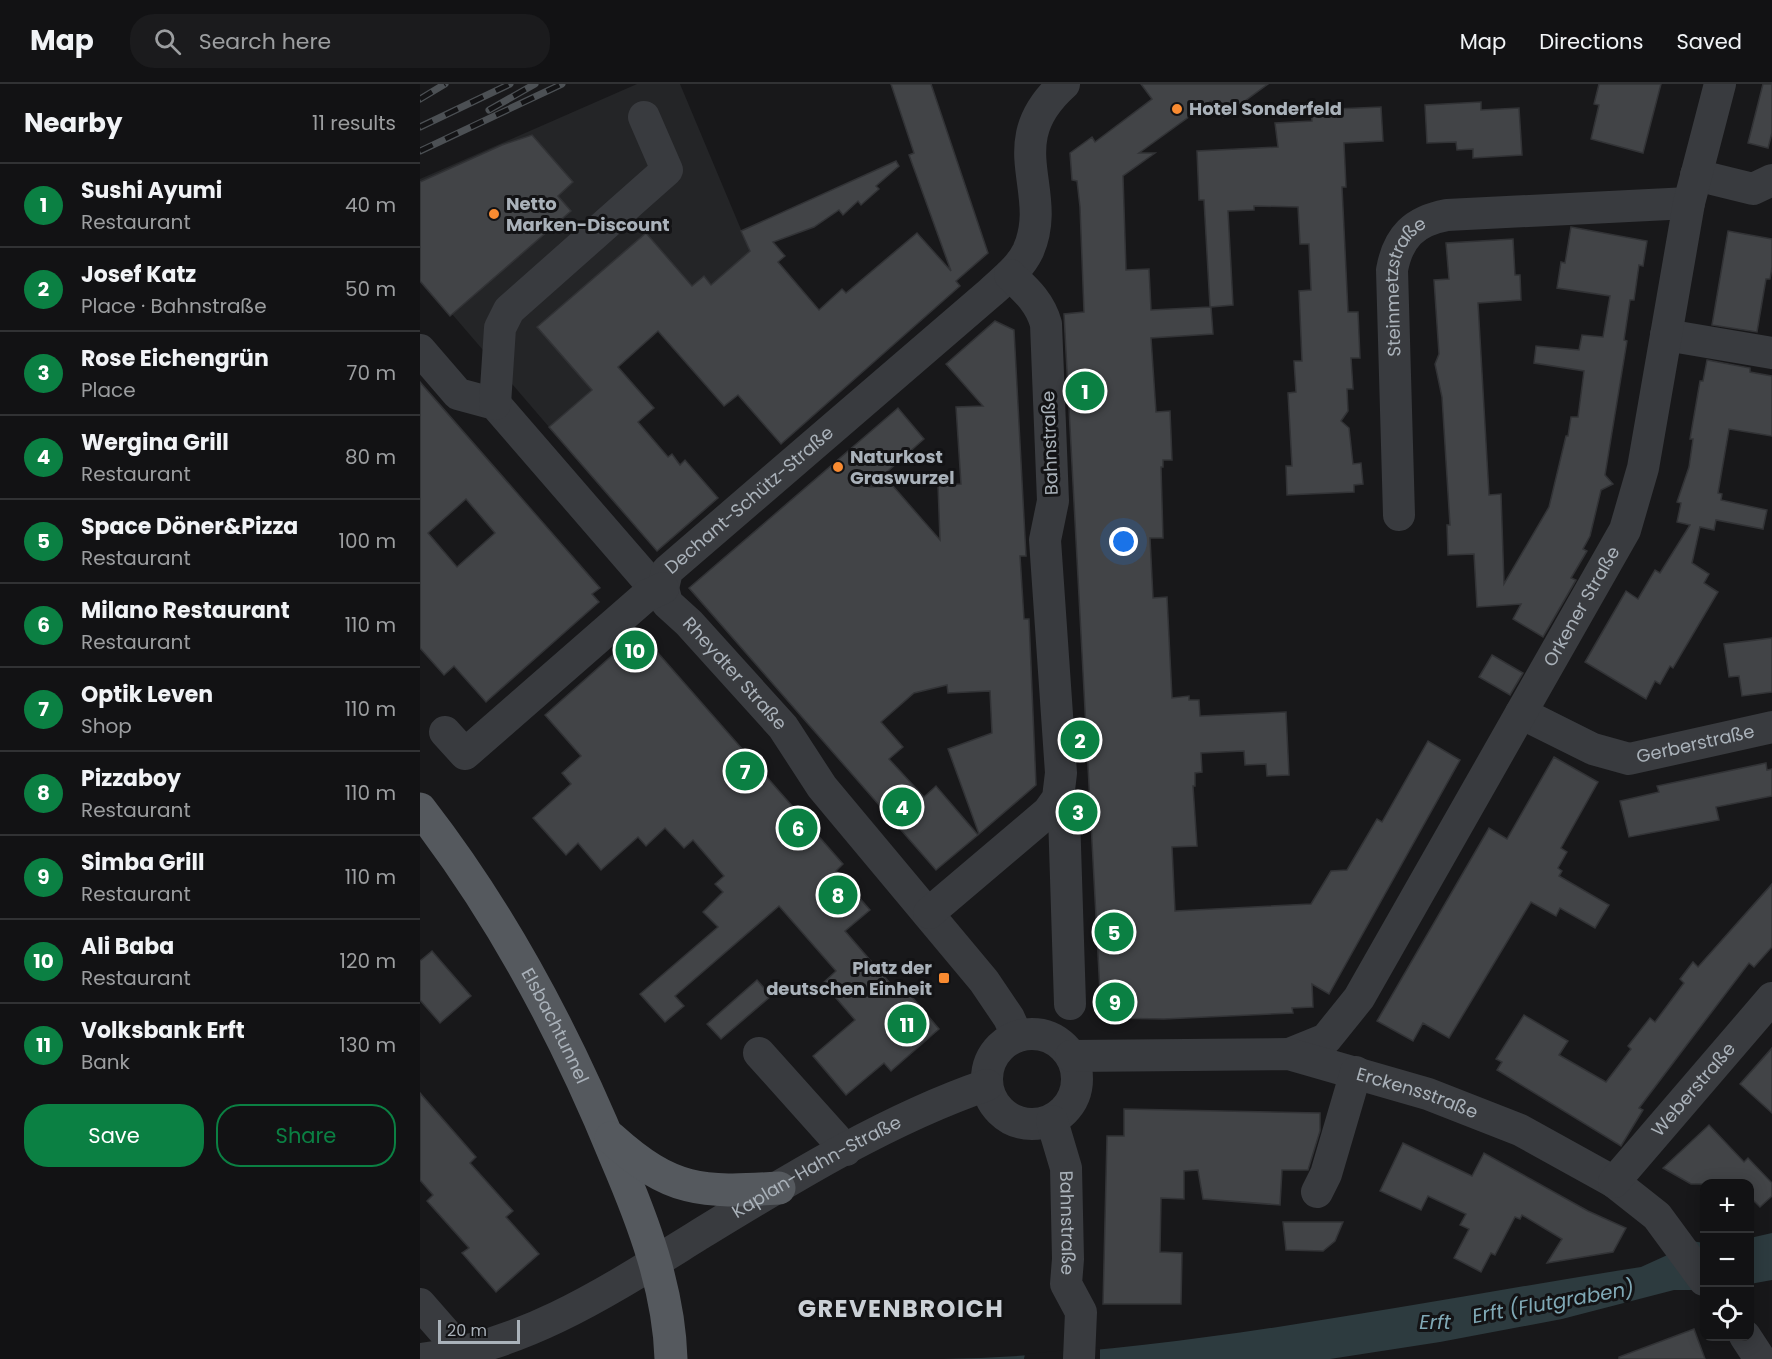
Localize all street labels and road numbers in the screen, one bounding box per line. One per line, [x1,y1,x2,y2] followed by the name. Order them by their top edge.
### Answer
[1379,211,1430,357] street label: Steinmetzstraße
[1035,390,1064,496] street label: Bahnstraße
[659,420,839,580] street label: Dechant-Schütz-Straße
[1537,541,1625,671] street label: Orkener Straße
[677,611,793,735] street label: Rheydter Straße
[1634,718,1757,769] street label: Gerberstraße
[516,963,595,1088] street label: Elsbachtunnel
[1645,1037,1741,1142] street label: Weberstraße
[1354,1061,1482,1124] street label: Erckensstraße
[727,1109,905,1224] street label: Kaplan-Hahn-Straße
[1054,1170,1081,1276] street label: Bahnstraße

